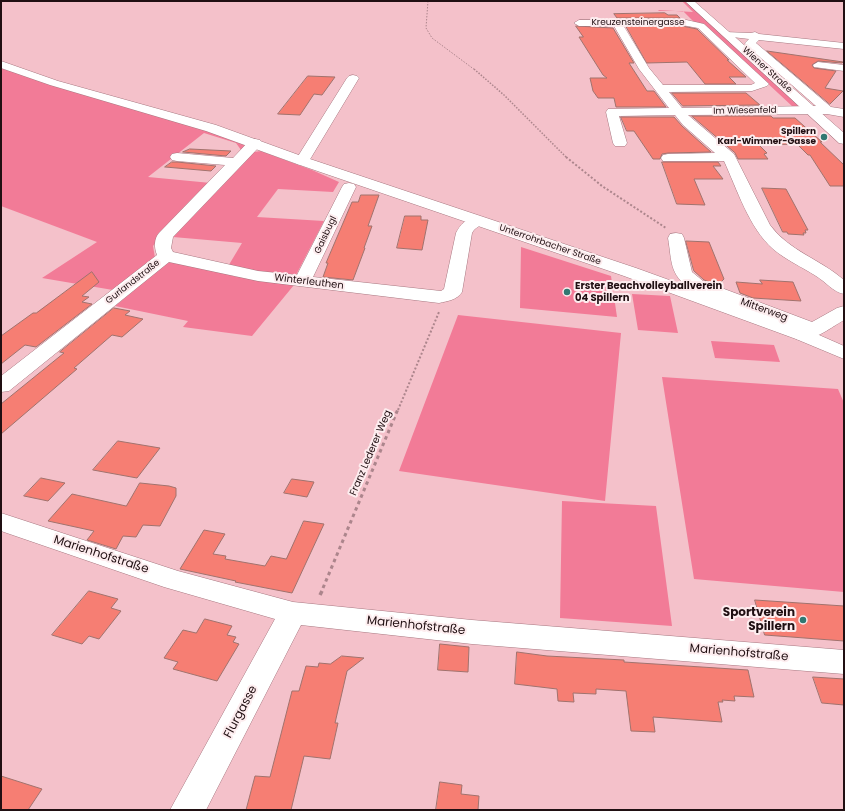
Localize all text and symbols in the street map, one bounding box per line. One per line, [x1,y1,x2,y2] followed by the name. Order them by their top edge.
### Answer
[591,18,685,28] street label: Kreuzensteinergasse
[740,45,794,95] street label: Wiener Straße
[713,105,777,117] street label: Im Wiesenfeld
[718,127,816,148] place label: Spillern Karl-Wimmer-Gasse
[819,132,829,142] marker: Spillern Karl-Wimmer-Gasse
[313,215,339,255] street label: Gaisbugl
[498,223,602,267] street label: Unterrohrbacher Straße
[104,258,162,306] street label: Gurlandstraße
[274,272,344,292] street label: Winterleuthen
[575,280,722,304] place label: Erster Beachvolleyballverein 04 Spillern
[562,287,572,297] marker: Erster Beachvolleyballverein 04 Spillern
[739,296,789,324] street label: Mitterweg
[348,408,394,498] street label: Franz Lederer Weg
[52,533,150,577] street label: Marienhofstraße
[723,606,795,634] place label: Sportverein Spillern
[366,614,466,638] street label: Marienhofstraße
[798,615,808,625] marker: Sportverein Spillern
[689,642,789,664] street label: Marienhofstraße
[221,683,261,741] street label: Flurgasse

